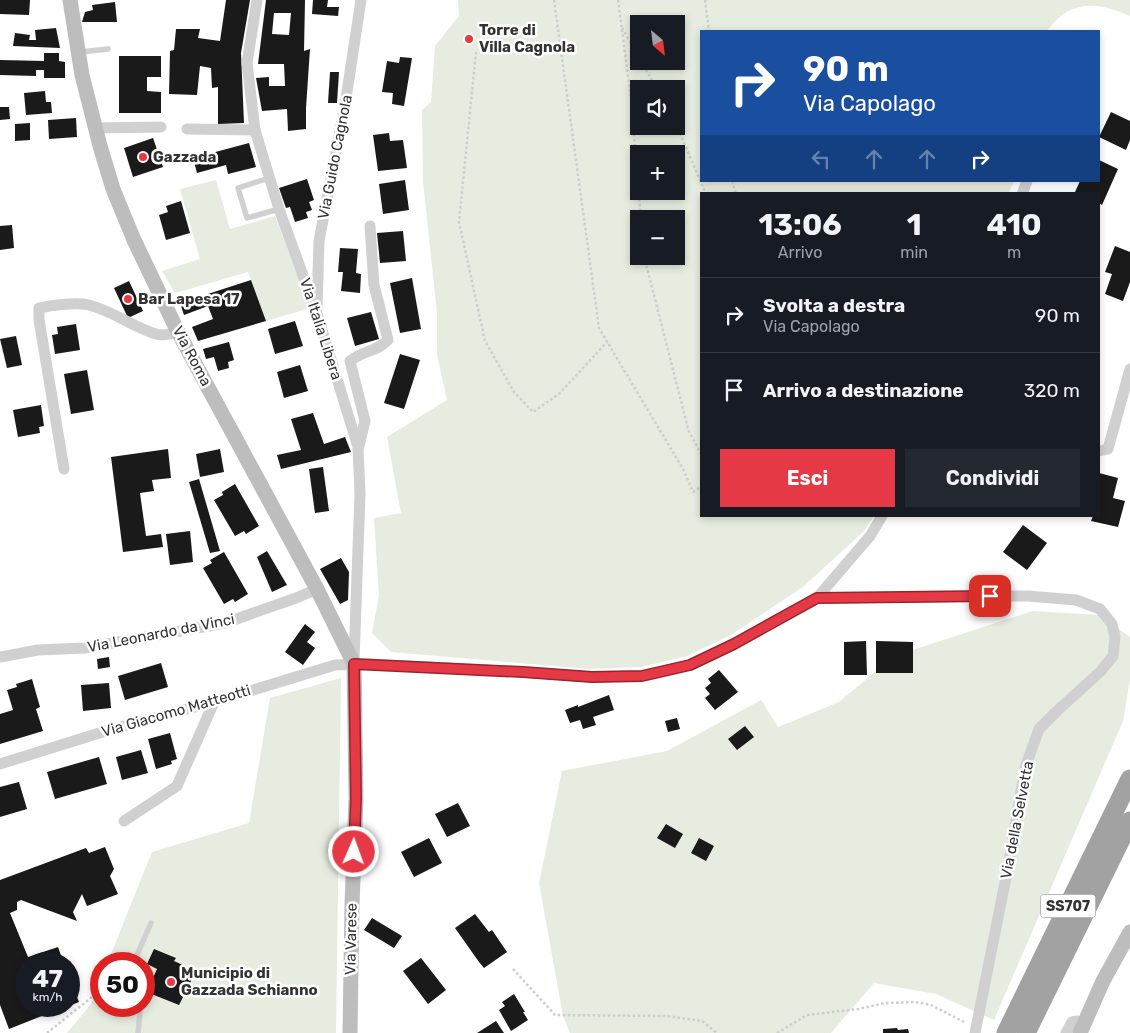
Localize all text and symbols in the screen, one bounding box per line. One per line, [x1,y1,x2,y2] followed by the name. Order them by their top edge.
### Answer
[630,15,685,70] north arrow
[630,15,685,265] map controls
[479,21,575,56] place label: Torre di Villa Cagnola
[463,33,475,45] marker: Torre di Villa Cagnola
[803,48,889,90] text: 90 m
[720,50,785,115] icon: right
[630,80,685,135] button: sound
[803,90,936,117] text: Via Capolago
[314,93,356,221] street label: Via Guido Cagnola
[630,145,685,200] button: +
[807,145,835,173] icon: left
[860,145,888,173] icon: ahead
[913,145,941,173] icon: ahead
[966,145,994,173] icon: right
[153,148,217,166] place label: Gazzada
[137,151,149,163] marker: Gazzada
[758,207,842,243] text: 13:06
[907,207,922,243] text: 1
[986,207,1042,243] text: 410
[630,210,685,265] button: −
[778,243,822,262] text: Arrivo
[900,243,928,262] text: min
[1007,243,1021,262] text: m
[296,276,346,382] street label: Via Italia Libera
[138,290,240,308] place label: Bar Lapesa 17
[122,293,134,305] marker: Bar Lapesa 17
[763,294,905,317] text: Svolta a destra
[720,301,748,329] icon: right
[1035,304,1080,327] text: 90 m
[763,317,860,336] text: Via Capolago
[169,323,215,389] street label: Via Roma
[720,376,748,404] icon: arrive
[763,379,964,402] text: Arrivo a destinazione
[1024,379,1080,402] text: 320 m
[720,449,895,507] button: Esci
[905,449,1080,507] button: Condividi
[969,575,1011,617] pin
[976,582,1004,610] icon: arrive
[86,610,236,656] street label: Via Leonardo da Vinci
[99,681,253,741] street label: Via Giacomo Matteotti
[997,760,1037,880] street label: Via della Selvetta
[327,825,379,877] position arrow
[1040,894,1096,918] road number: SS707
[341,903,361,975] street label: Via Varese
[90,952,155,1017] speed limit sign: 50
[32,964,63,993] text: 47
[181,964,318,999] place label: Municipio di Gazzada Schianno
[165,976,177,988] marker: Municipio di Gazzada Schianno
[33,990,62,1004] text: km/h

